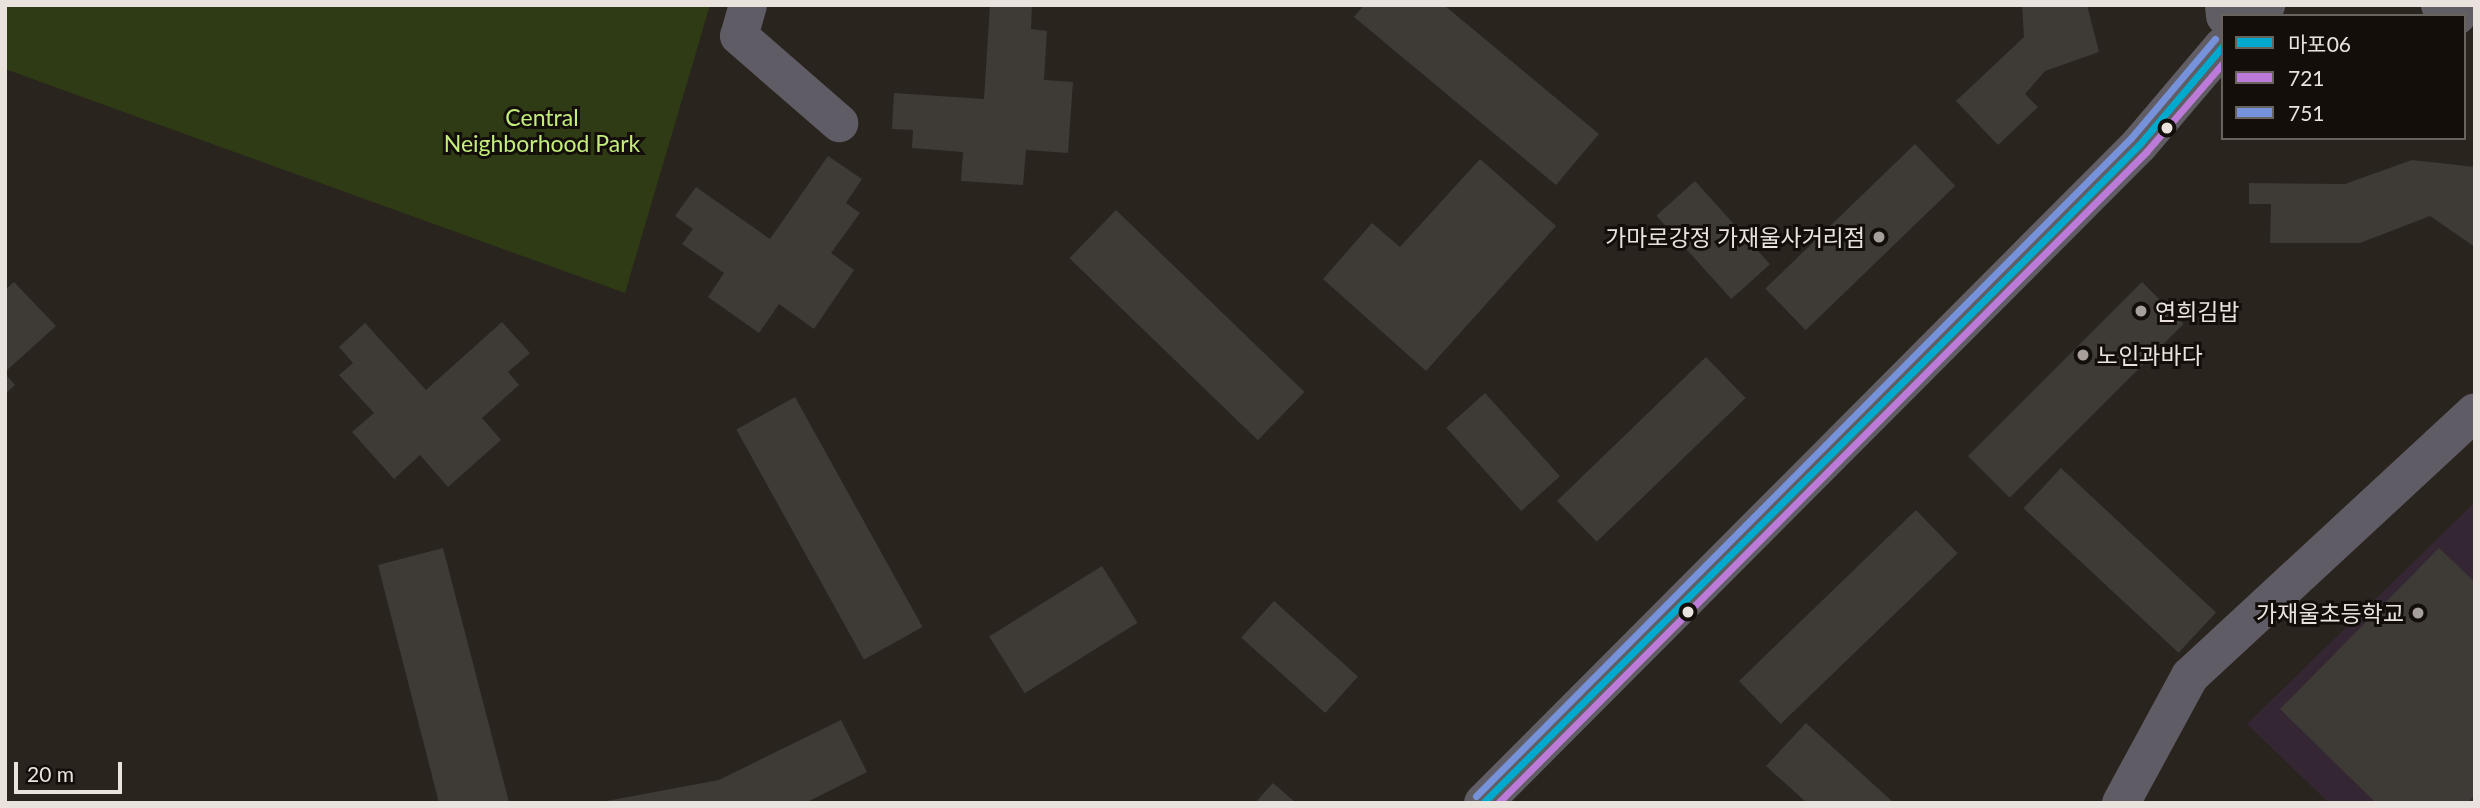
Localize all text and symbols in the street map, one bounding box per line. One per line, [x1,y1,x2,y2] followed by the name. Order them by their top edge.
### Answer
[2221,14,2466,140] legend
[2288,31,2351,56] text: 마포06
[2288,65,2325,90] text: 721
[2288,100,2325,125] text: 751
[444,103,640,157] park label: Central Neighborhood Park
[2160,121,2174,135] unlabelled marker
[1605,223,1865,251] place label: 가마로강정 가재울사거리점
[1871,229,1887,245] marker: 가마로강정 가재울사거리점
[2155,297,2240,325] place label: 연희김밥
[2133,303,2149,319] marker: 연희김밥
[2097,341,2203,369] place label: 노인과바다
[2075,347,2091,363] marker: 노인과바다
[2256,599,2404,627] place label: 가재울초등학교
[1681,605,1695,619] unlabelled marker
[2410,605,2426,621] marker: 가재울초등학교
[18,748,126,792] scale bar
[27,761,74,786] text: 20 m

